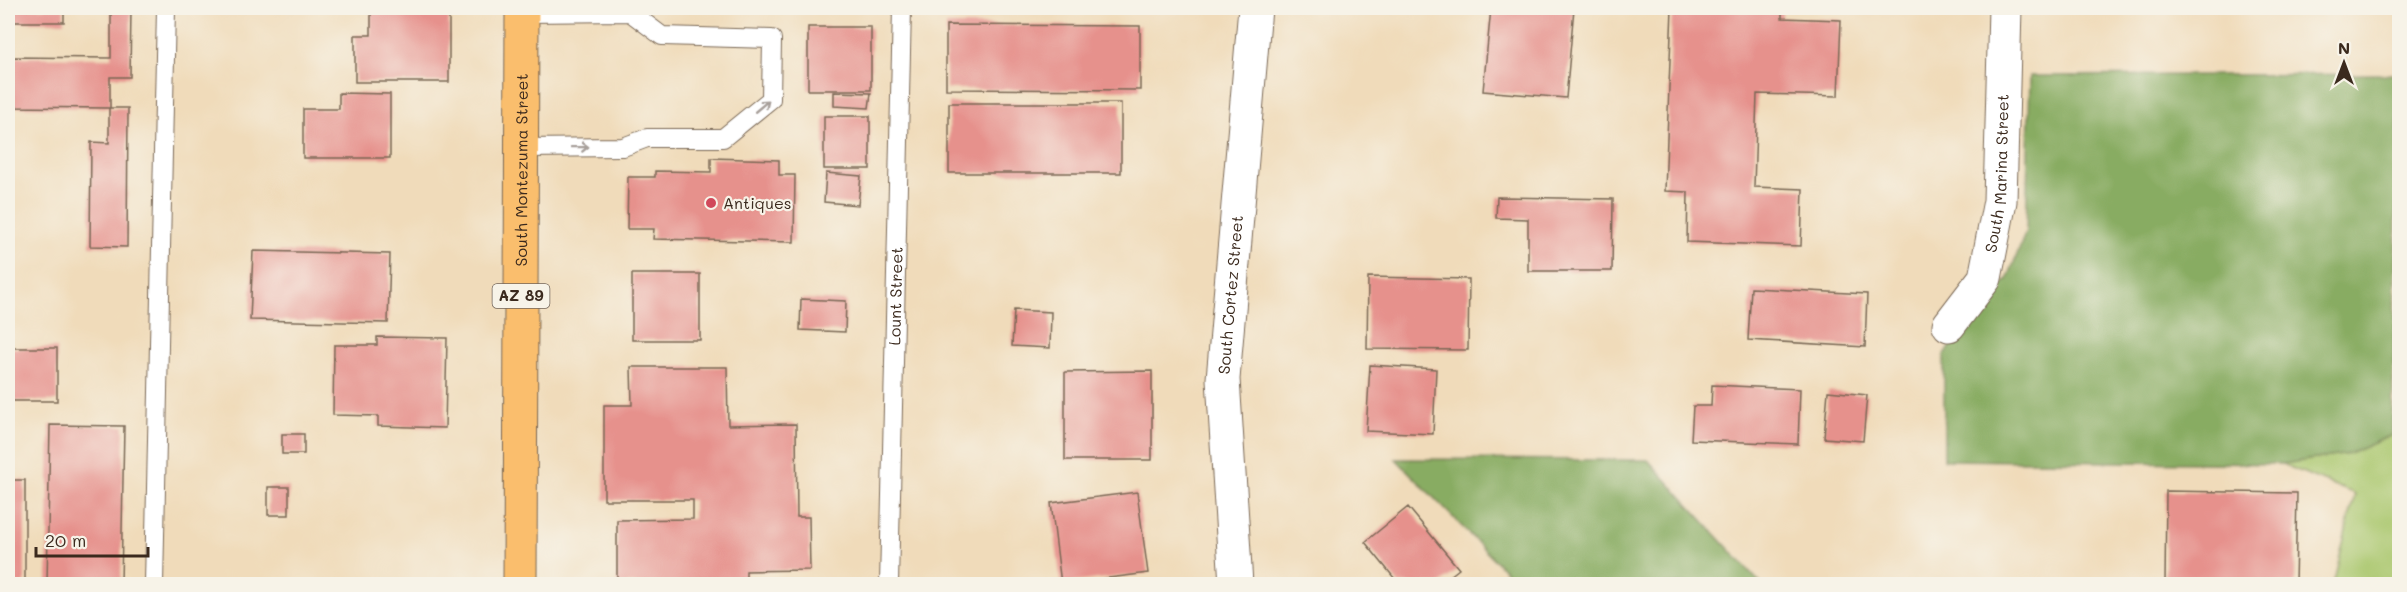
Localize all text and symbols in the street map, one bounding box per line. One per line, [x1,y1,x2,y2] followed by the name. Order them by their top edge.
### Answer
[2314,33,2374,93] north arrow
[2338,37,2350,58] text: N
[510,73,532,267] street label: South Montezuma Street
[1979,94,2013,254] street label: South Marina Street
[754,100,770,113] one-way arrow
[570,141,590,153] one-way arrow
[723,192,792,213] place label: Antiques
[704,196,718,210] marker: Antiques
[1212,214,1247,375] street label: South Cortez Street
[883,246,907,346] street label: Lount Street
[492,284,550,308] road number: AZ 89
[36,520,148,558] scale bar
[45,528,86,552] text: 20 m

